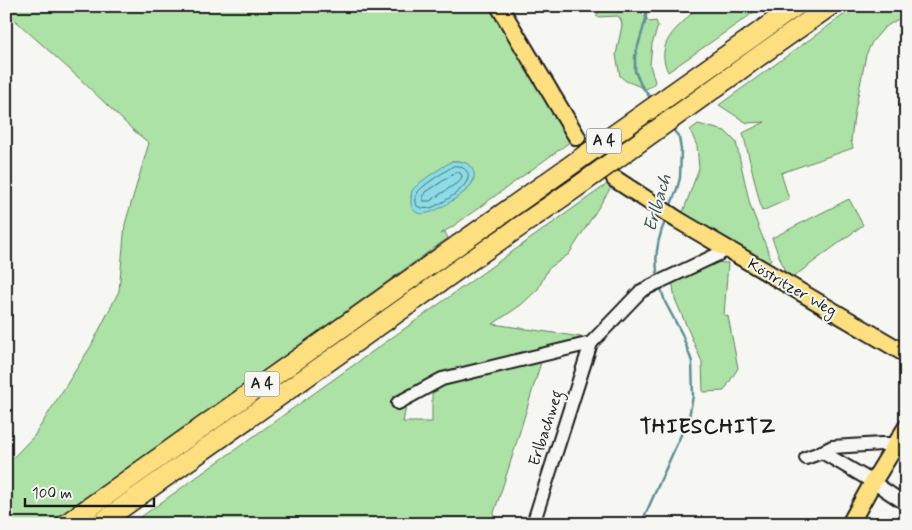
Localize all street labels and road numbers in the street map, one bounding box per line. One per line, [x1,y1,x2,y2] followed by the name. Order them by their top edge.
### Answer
[586,128,622,154] road number: A 4
[743,254,840,323] street label: Köstritzer Weg
[244,372,280,396] road number: A 4
[524,387,569,469] street label: Erlbachweg

